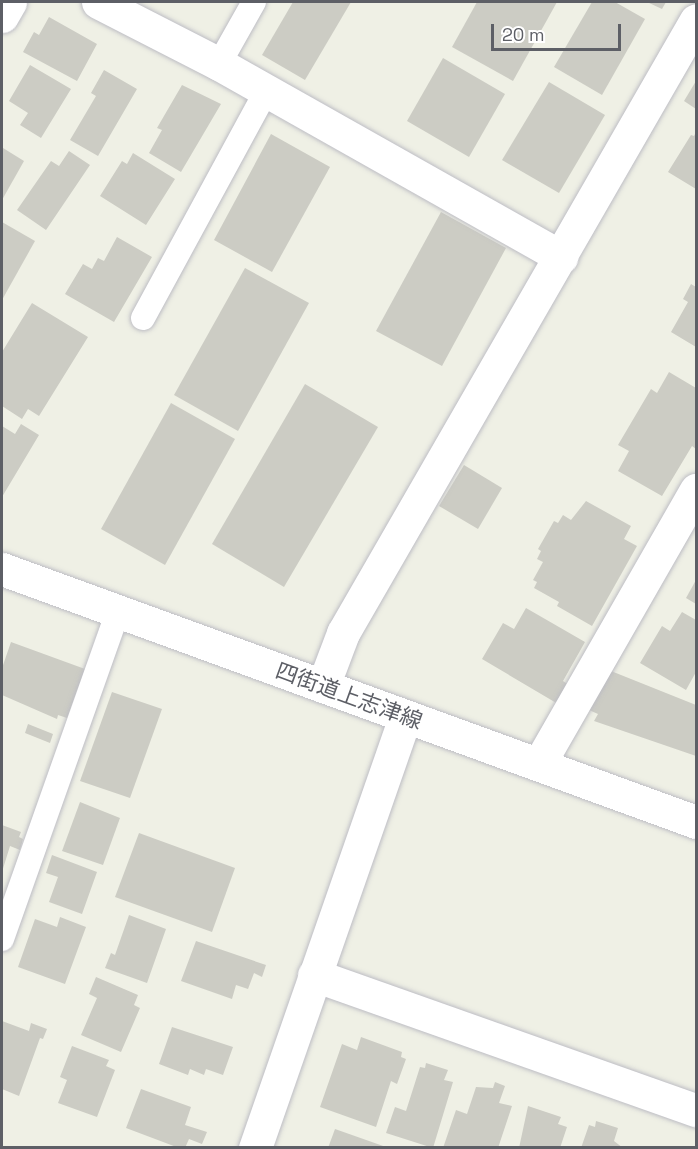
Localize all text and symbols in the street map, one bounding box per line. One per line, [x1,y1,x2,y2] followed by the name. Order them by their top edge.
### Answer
[494,12,624,50] scale bar
[502,23,545,46] text: 20 m
[272,657,426,735] street label: 四街道上志津線

